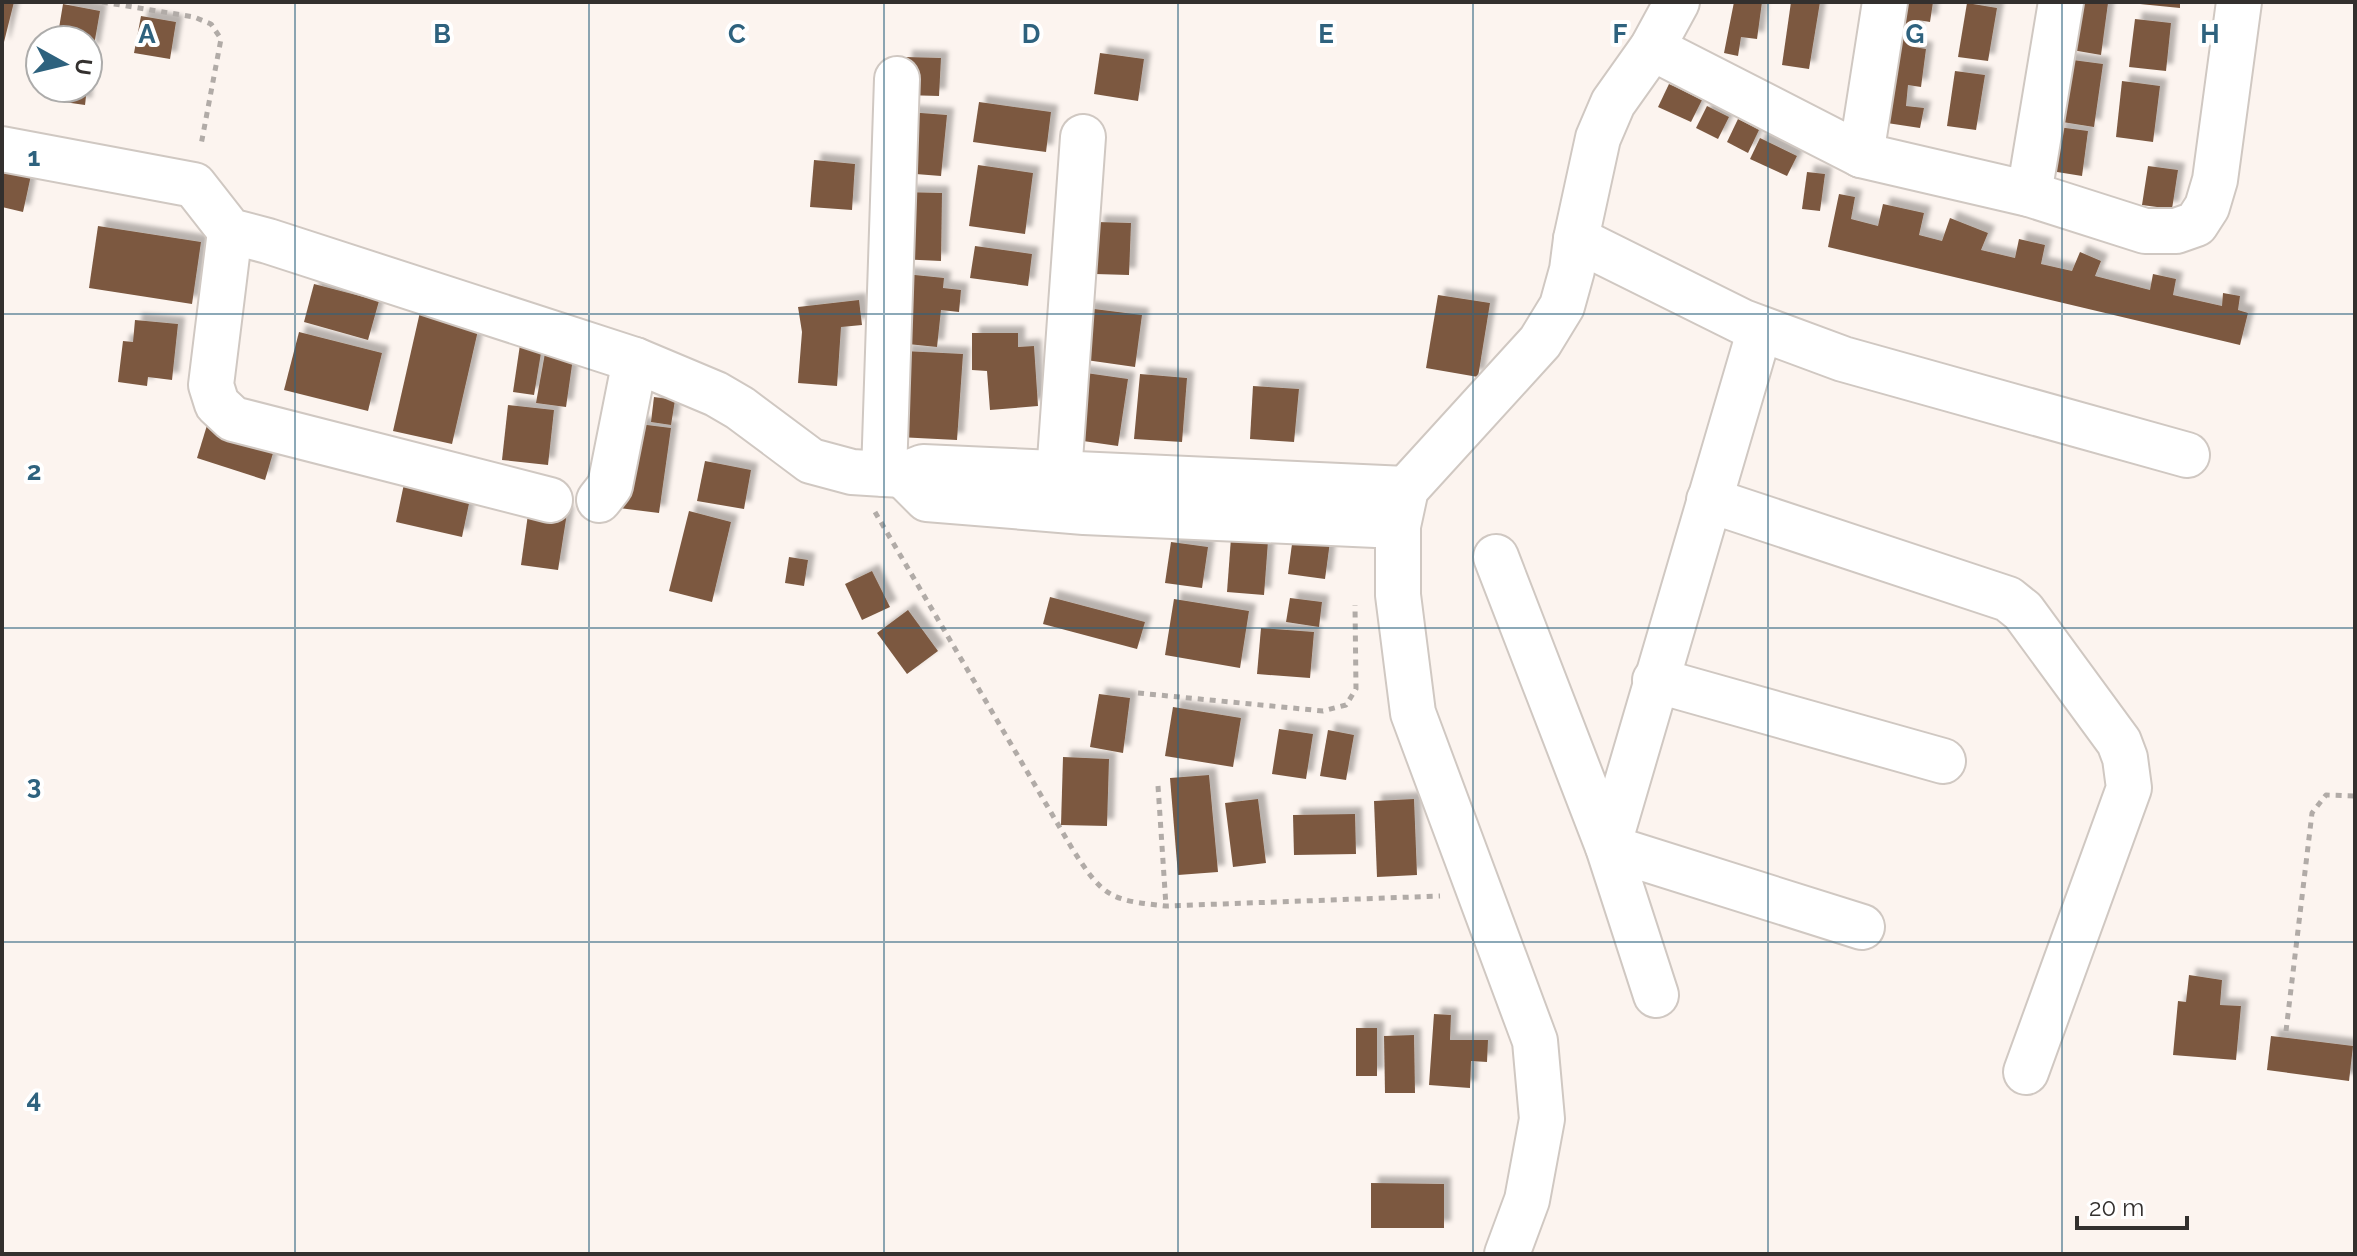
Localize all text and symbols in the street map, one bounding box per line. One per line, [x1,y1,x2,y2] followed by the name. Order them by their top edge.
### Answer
[138,19,156,49] text: A
[433,19,451,49] text: B
[728,19,746,49] text: C
[1022,19,1040,49] text: D
[1318,19,1334,49] text: E
[1613,19,1628,49] text: F
[1906,19,1924,49] text: G
[2200,19,2220,49] text: H
[24,24,104,104] north arrow
[70,57,98,77] text: U
[28,142,41,172] text: 1
[27,456,41,486] text: 2
[27,770,41,800] text: 3
[27,1084,41,1114] text: 4
[2077,1180,2187,1230] scale bar
[2089,1193,2144,1222] text: 20 m

